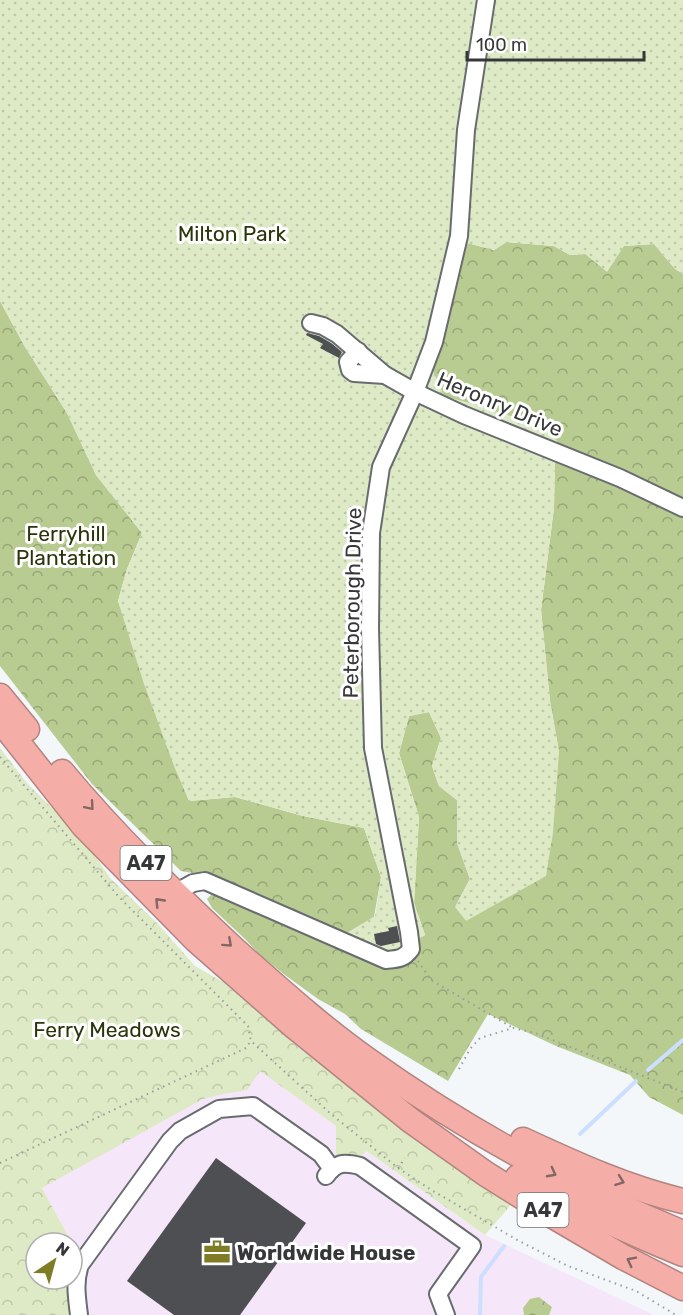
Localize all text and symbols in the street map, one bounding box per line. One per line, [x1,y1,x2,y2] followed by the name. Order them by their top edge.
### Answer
[467,24,644,62] scale bar
[476,34,527,56] text: 100 m
[178,221,287,246] park label: Milton Park
[433,366,567,442] street label: Heronry Drive
[338,507,366,699] street label: Peterborough Drive
[16,521,116,570] park label: Ferryhill Plantation
[83,799,94,810] one-way arrow
[120,846,172,880] road number: A47
[155,899,166,910] one-way arrow
[222,936,232,947] one-way arrow
[33,1017,181,1042] park label: Ferry Meadows
[545,1166,556,1177] one-way arrow
[614,1173,625,1186] one-way arrow
[518,1193,568,1227] road number: A47
[24,1231,84,1291] north arrow
[202,1237,232,1267] office icon: Worldwide House
[52,1238,73,1260] text: N
[237,1240,416,1265] place label: Worldwide House
[626,1257,637,1268] one-way arrow

